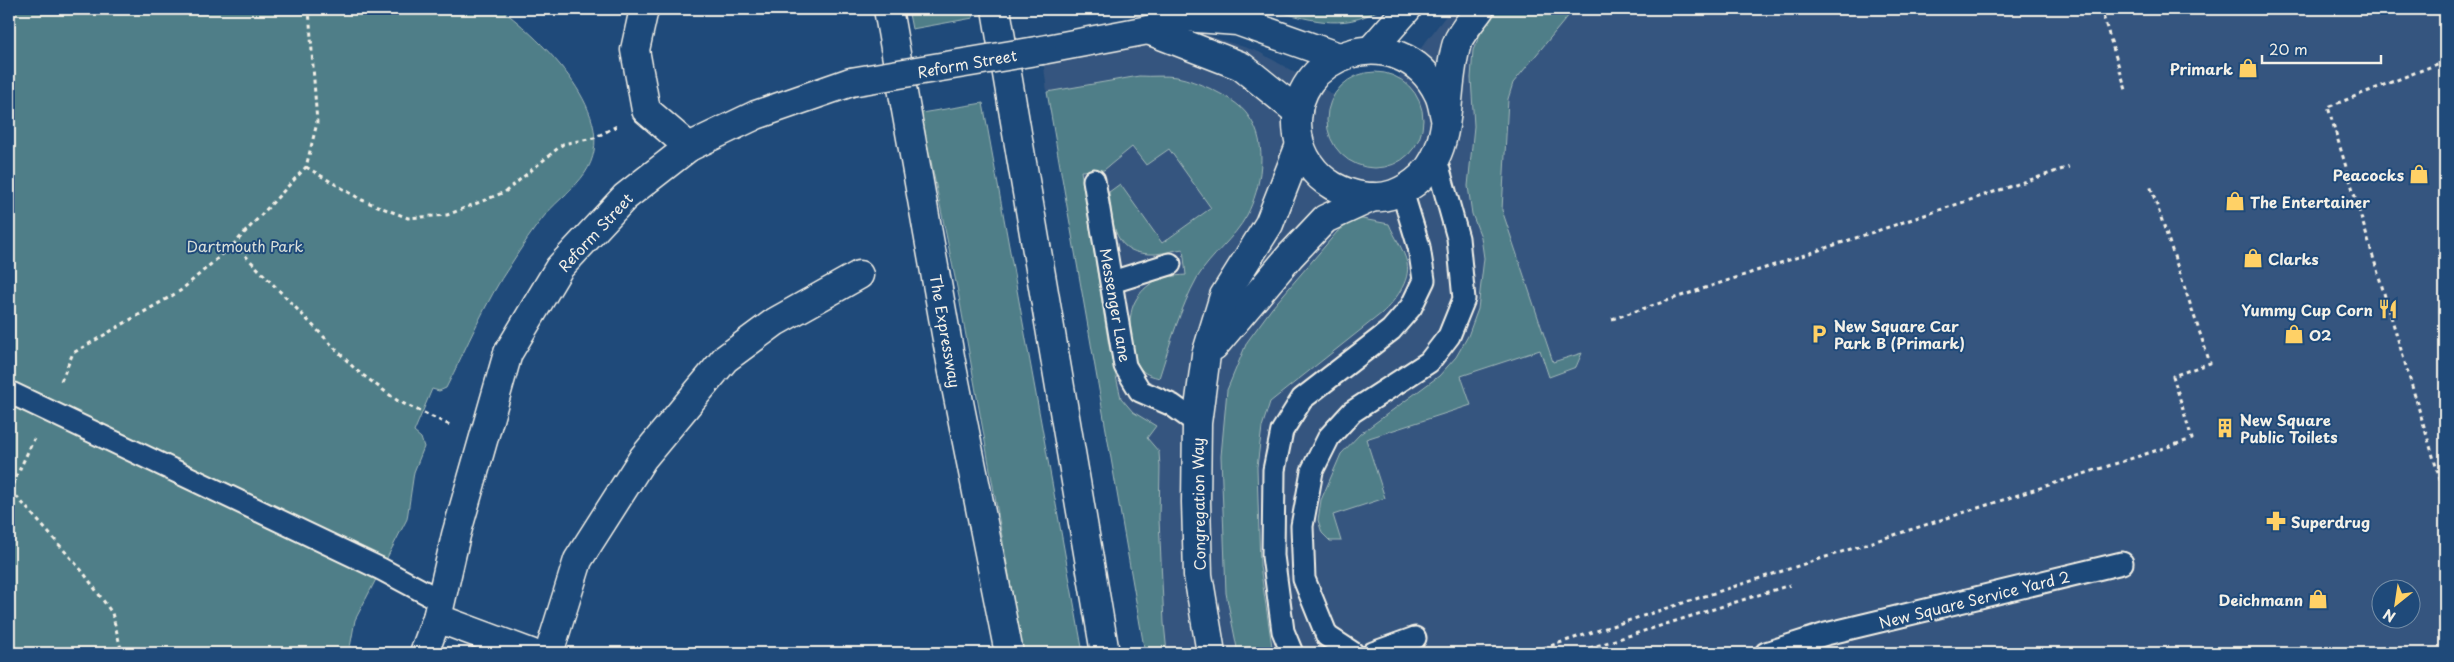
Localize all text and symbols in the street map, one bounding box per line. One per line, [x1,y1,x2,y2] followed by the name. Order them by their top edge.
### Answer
[2262,32,2380,64] scale bar
[2269,37,2308,60] text: 20 m
[915,43,1019,83] street label: Reform Street
[2170,57,2233,80] place label: Primark
[2237,57,2259,79] shop icon: Primark
[2333,163,2404,186] place label: Peacocks
[2408,163,2430,185] shop icon: Peacocks
[552,187,638,277] street label: Reform Street
[2224,190,2246,212] shop icon: The Entertainer
[2250,190,2370,213] place label: The Entertainer
[187,234,303,257] park label: Dartmouth Park
[1095,246,1137,364] street label: Messenger Lane
[2242,247,2264,269] shop icon: Clarks
[2268,247,2319,270] place label: Clarks
[925,272,967,390] street label: The Expressway
[2241,298,2373,321] place label: Yummy Cup Corn
[2377,298,2399,320] restaurant icon: Yummy Cup Corn
[1834,314,1965,354] place label: New Square Car Park B (Primark)
[1808,323,1830,345] parking icon: New Square Car Park B (Primark)
[2283,323,2305,345] shop icon: O2
[2309,323,2332,346] place label: O2
[2240,408,2337,448] place label: New Square Public Toilets
[2214,417,2236,439] building icon: New Square Public Toilets
[1185,437,1211,571] street label: Congregation Way
[2265,510,2287,532] pharmacy icon: Superdrug
[2291,510,2370,533] place label: Superdrug
[1876,564,2072,634] street label: New Square Service Yard 2
[2372,580,2422,630] north arrow
[2219,588,2303,611] place label: Deichmann
[2307,588,2329,610] shop icon: Deichmann
[2379,604,2399,628] text: N

